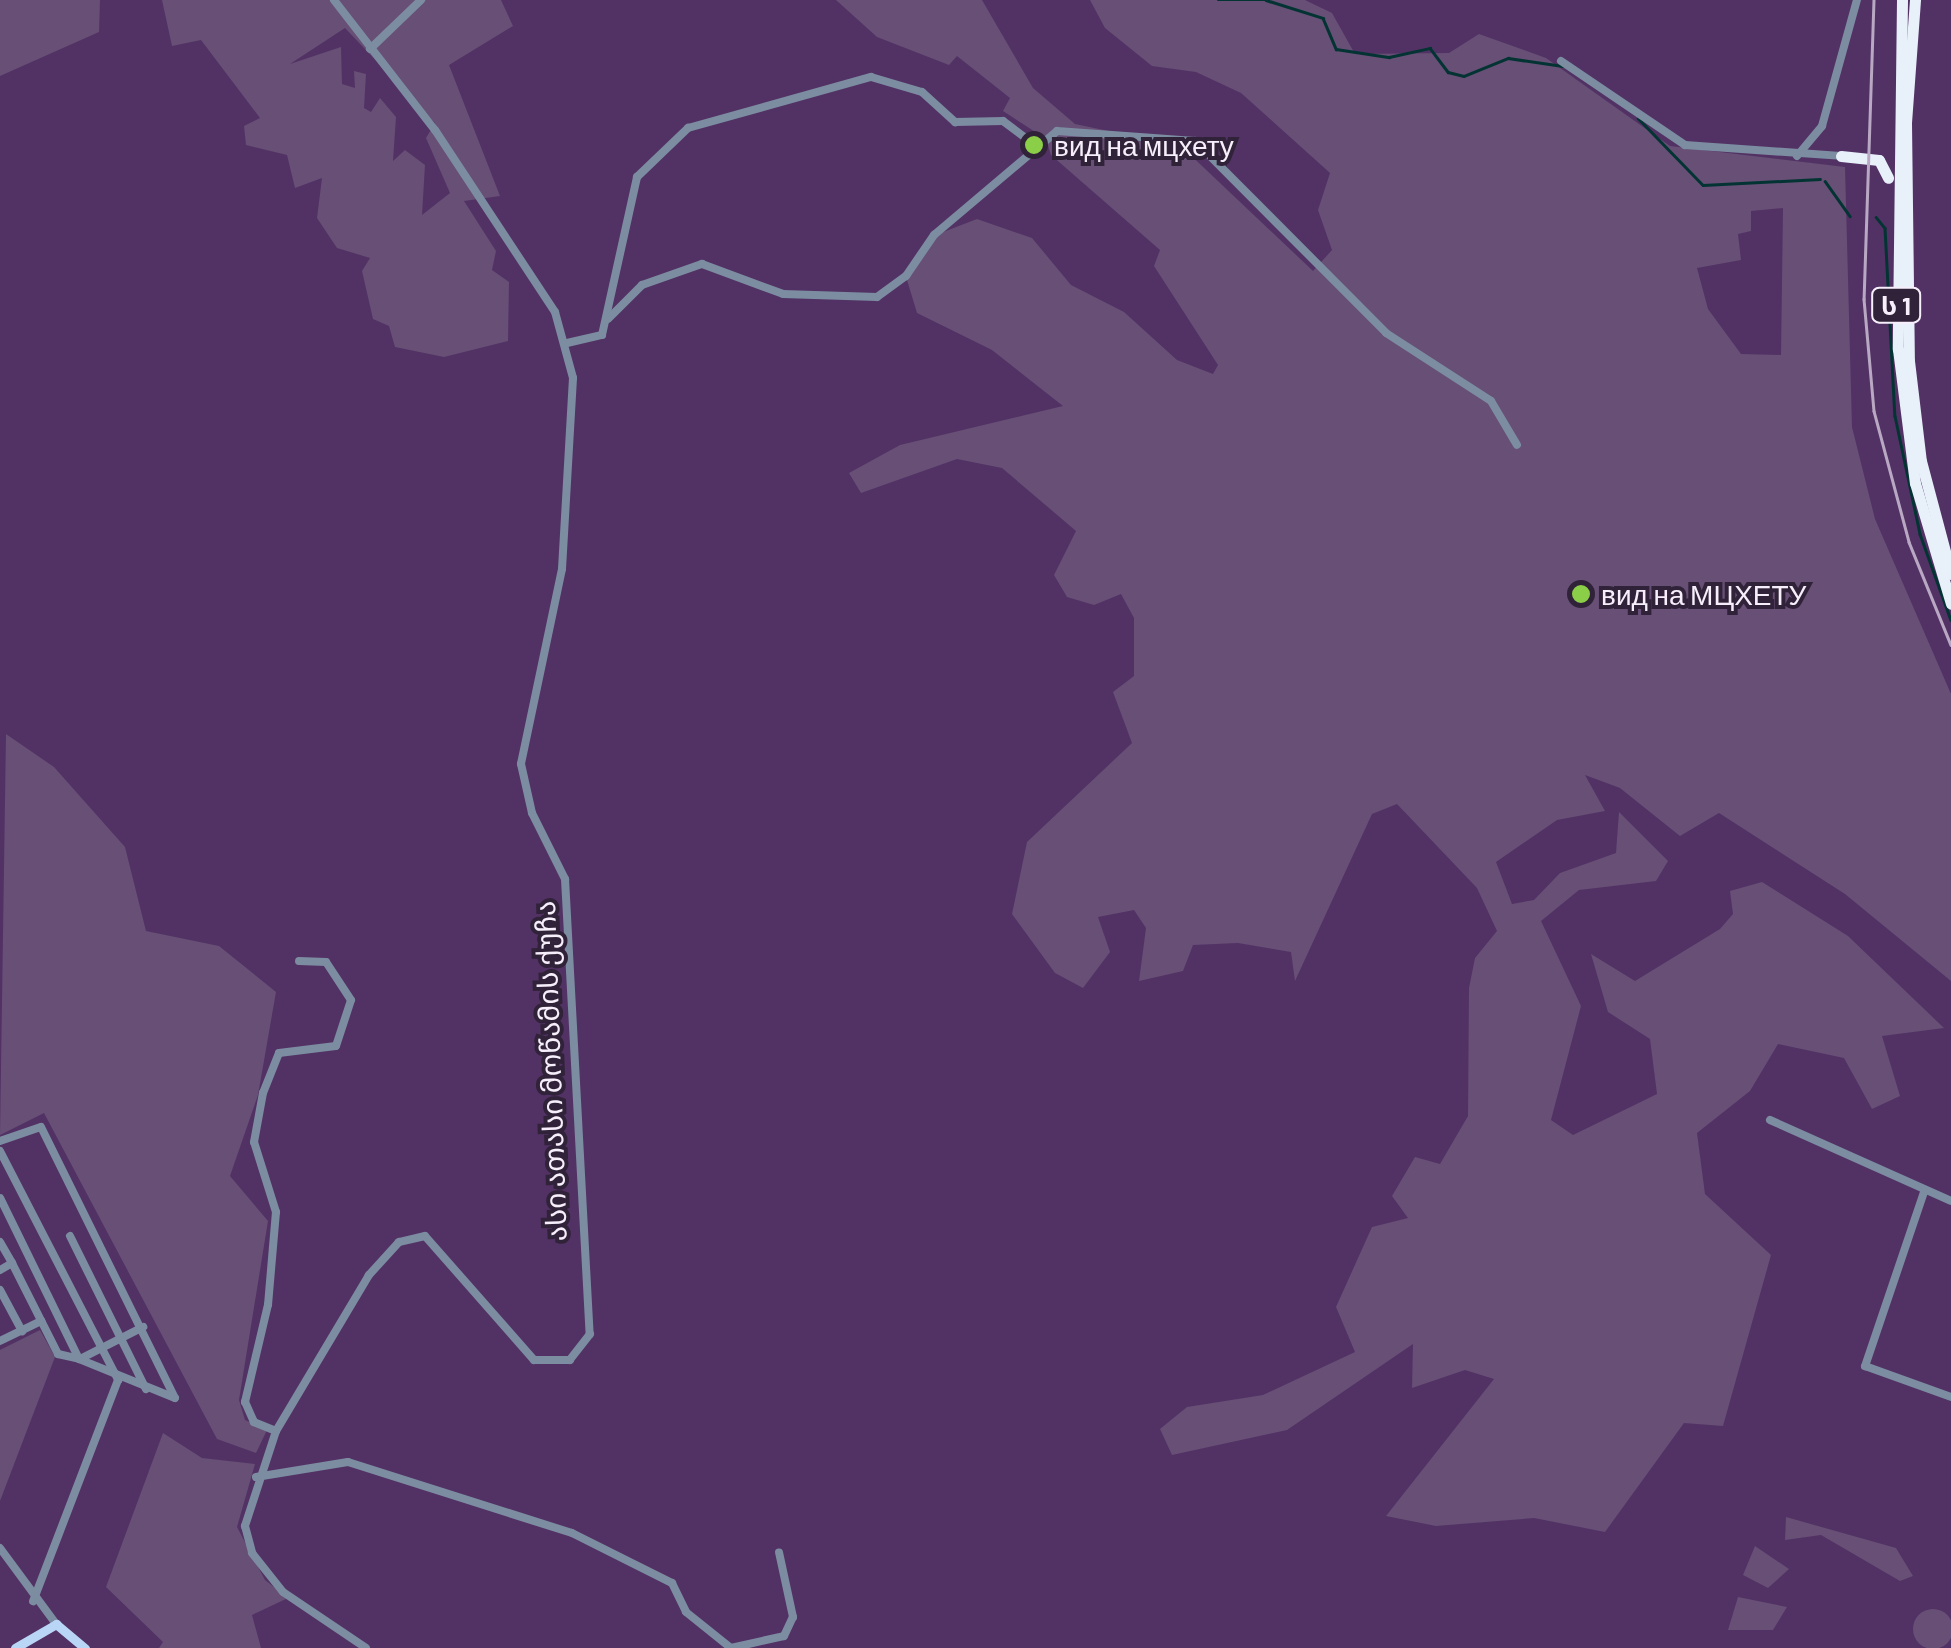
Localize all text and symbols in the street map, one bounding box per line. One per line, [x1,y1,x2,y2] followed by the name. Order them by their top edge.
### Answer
[1054,128,1234,162] place label: вид на мцхету
[1023,134,1045,156] marker: вид на мцхету
[1871,285,1921,325] road number: ს 1
[1601,577,1806,611] place label: вид на МЦХЕТУ
[1570,583,1592,605] marker: вид на МЦХЕТУ
[527,900,573,1242] street label: ასი ათასი მოწამის ქუჩა

